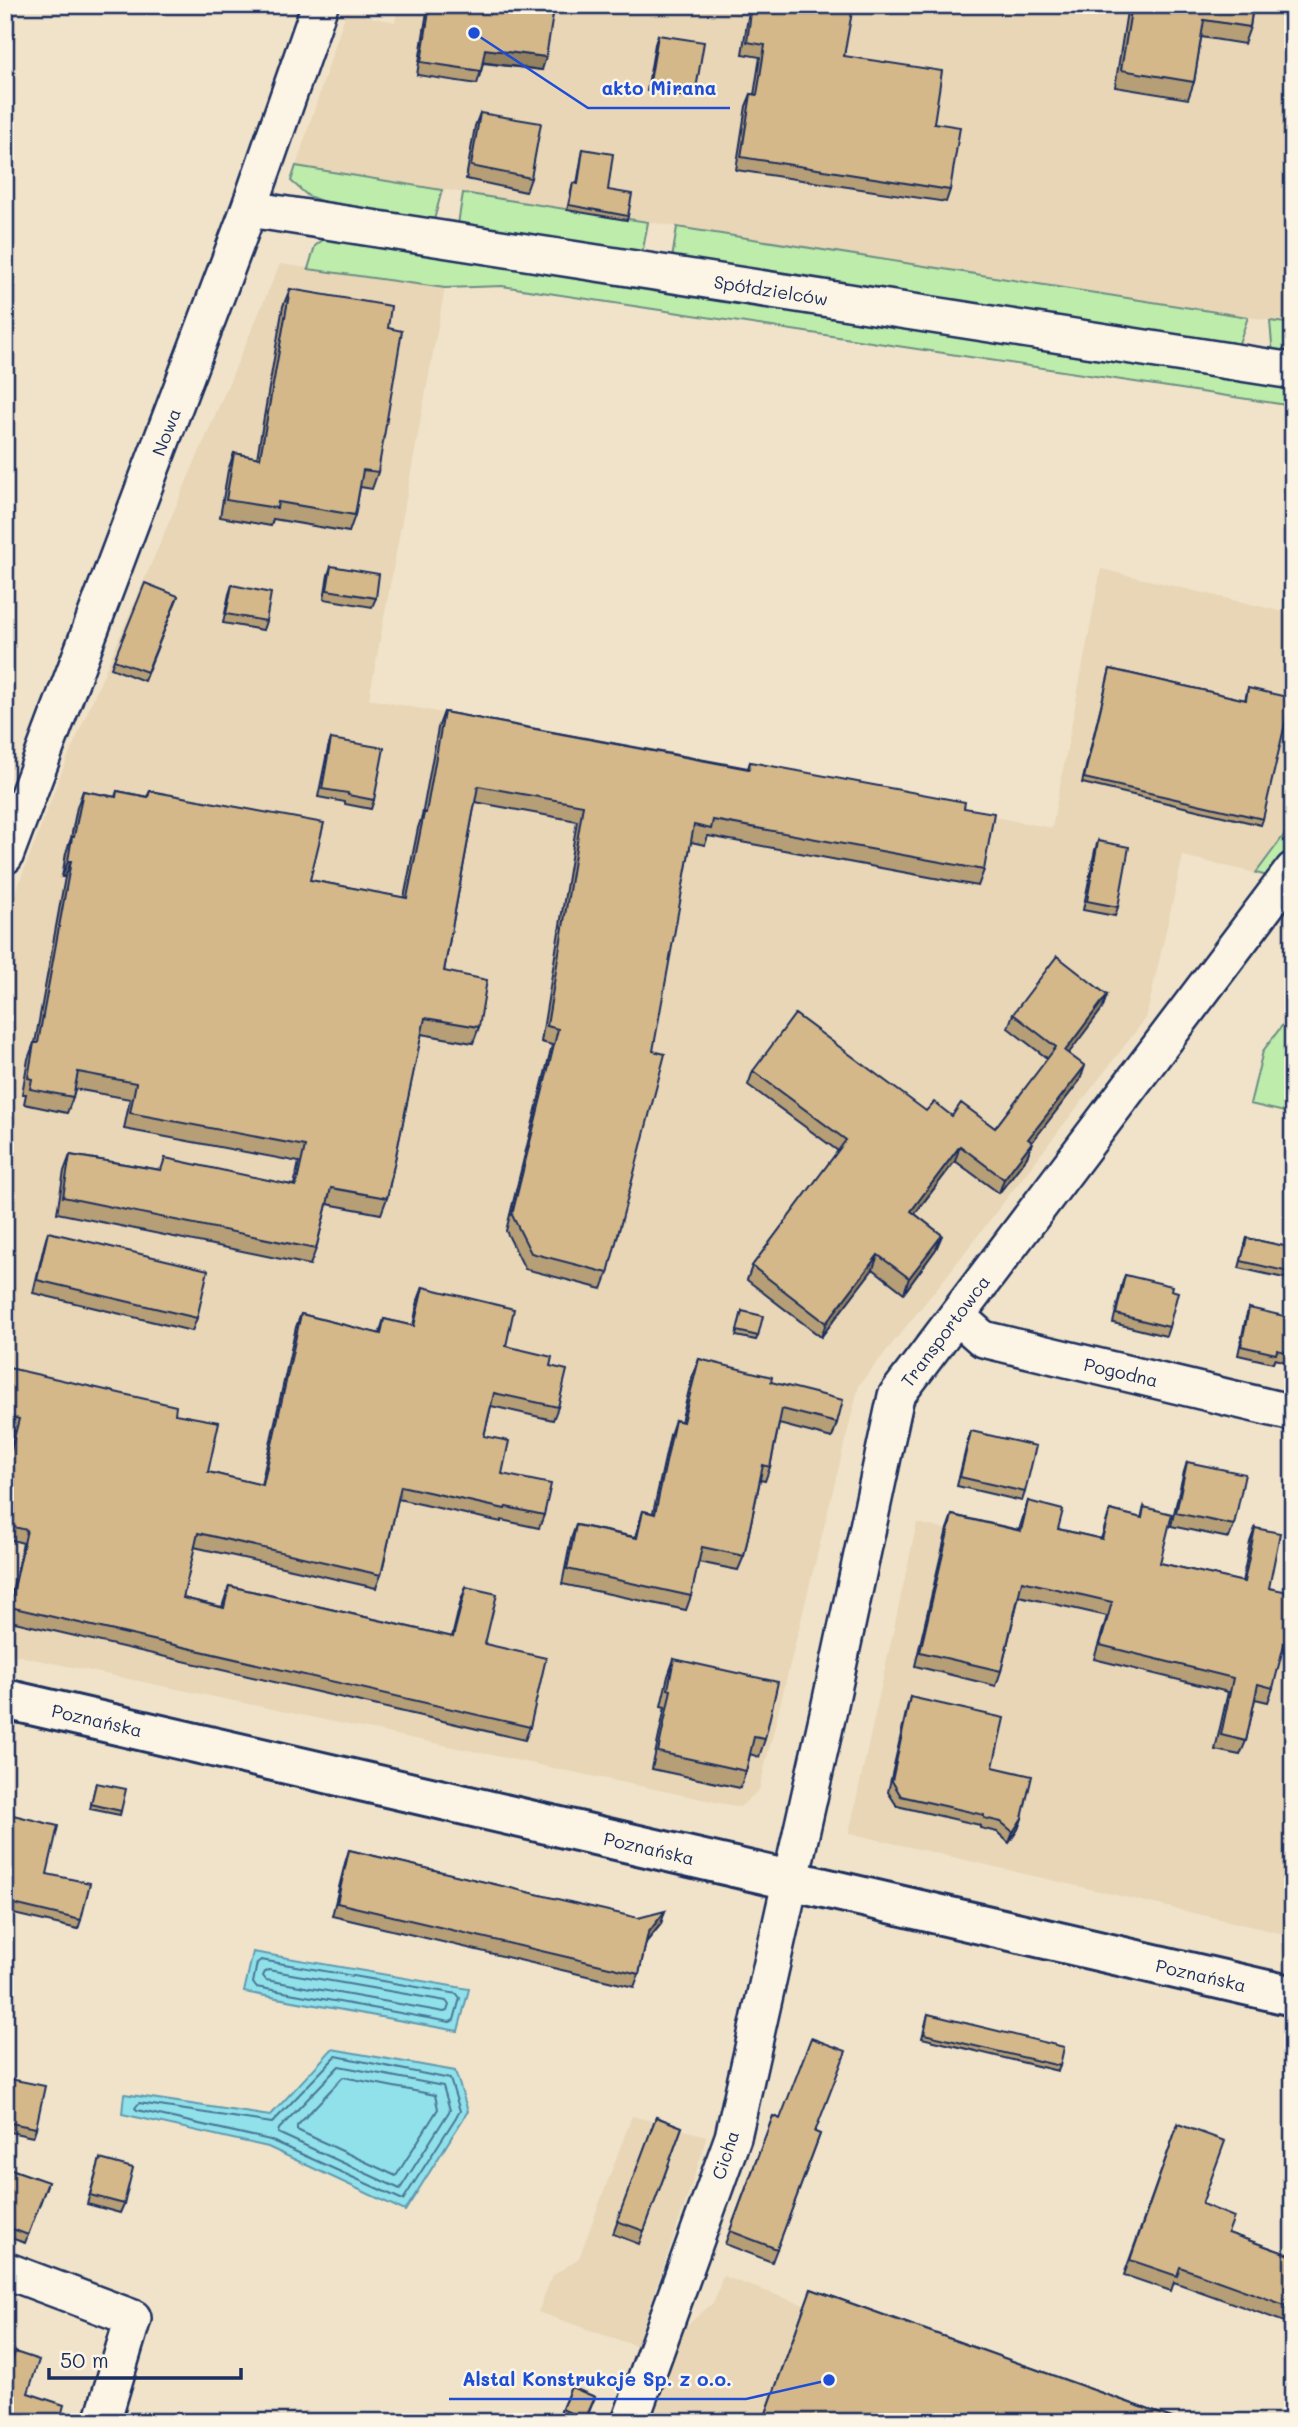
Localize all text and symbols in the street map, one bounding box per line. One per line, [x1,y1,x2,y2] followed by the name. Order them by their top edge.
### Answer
[588,68,730,108] callout: akto Mirana
[602,75,716,100] text: akto Mirana
[712,269,830,311] street label: Spółdzielców
[146,405,186,459] street label: Nowa
[895,1270,995,1392] street label: Transportowca
[1082,1352,1160,1392] street label: Pogodna
[49,1698,145,1742] street label: Poznańska
[601,1826,697,1870] street label: Poznańska
[1153,1953,1249,1997] street label: Poznańska
[706,2127,744,2183] street label: Cicha
[49,2336,242,2380] scale bar
[60,2346,109,2373] text: 50 m
[449,2359,746,2399] callout: Alstal Konstrukcje Sp. z o.o.
[462,2366,732,2391] text: Alstal Konstrukcje Sp. z o.o.

